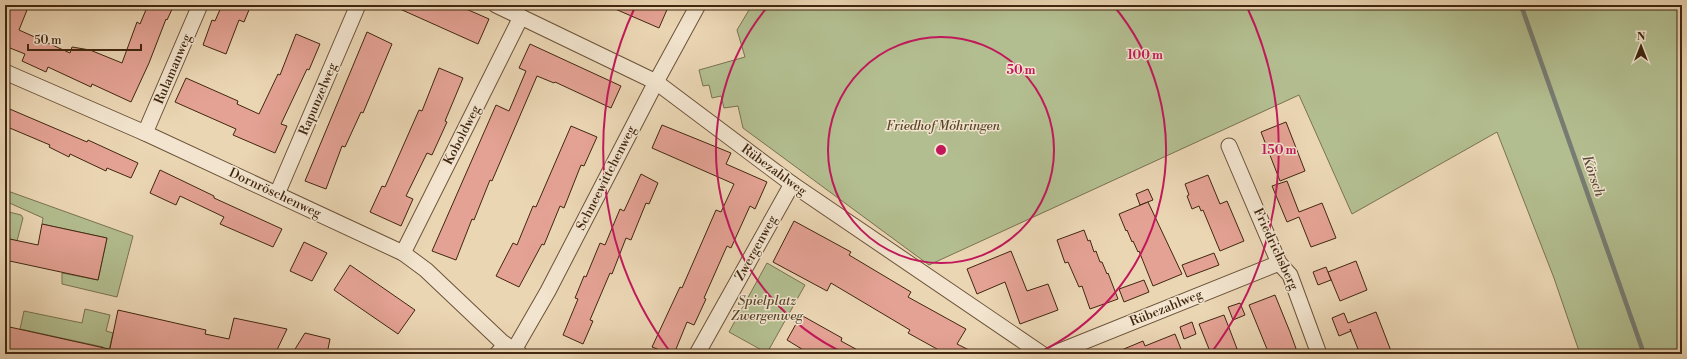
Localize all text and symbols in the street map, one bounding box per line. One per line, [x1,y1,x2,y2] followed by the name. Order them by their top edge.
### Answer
[28,26,141,52] scale bar
[1621,26,1661,66] north arrow
[1637,30,1646,44] text: N
[151,31,195,107] street label: Rulamanweg
[34,33,62,48] text: 50 m
[1127,48,1163,63] text: 100 m
[296,60,341,138] street label: Rapunzelweg
[1006,63,1036,78] text: 50 m
[440,102,484,168] street label: Koboldweg
[886,118,1001,134] park label: Friedhof Möhringen
[573,123,639,233] street label: Schneewittchenweg
[738,141,810,199] street label: Rübezahlweg
[934,143,948,157] centre of rings
[1262,143,1296,158] text: 150 m
[1578,153,1609,199] water label: Körsch
[226,165,324,222] street label: Dornröschenweg
[1250,205,1302,293] street label: Friedrichsberg
[731,212,781,283] street label: Zwergenweg
[1127,286,1205,330] street label: Rübezahlweg
[731,293,804,324] park label: Spielplatz Zwergenweg

